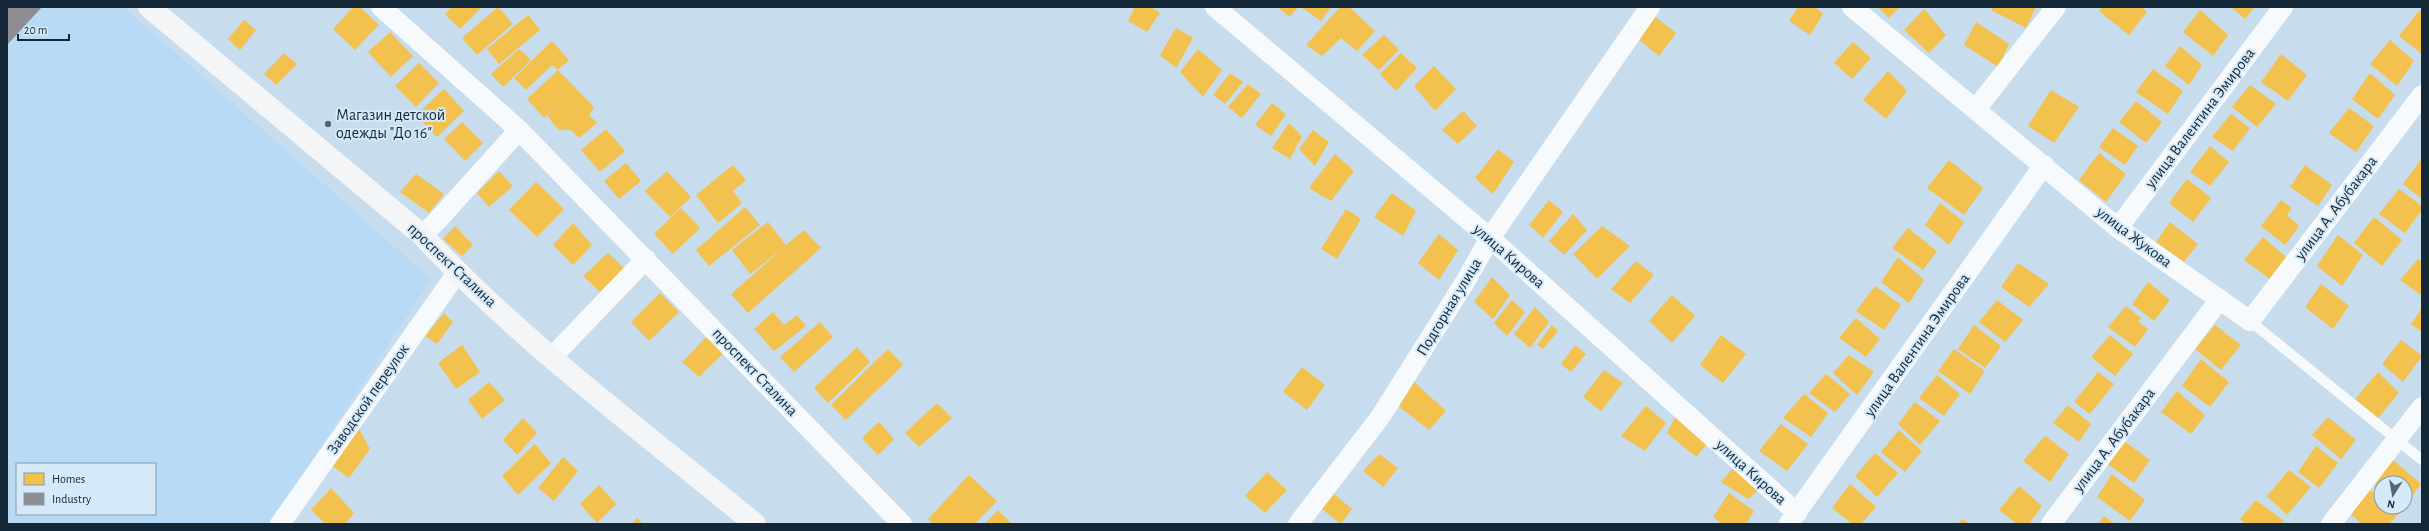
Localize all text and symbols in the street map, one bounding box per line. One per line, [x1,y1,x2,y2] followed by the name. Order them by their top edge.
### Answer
[18,16,69,42] scale bar
[24,24,47,36] text: 20 m
[2142,45,2259,192] street label: улица Валентина Эмирова
[336,107,445,141] place label: Магазин детской одежды "До 16"
[323,119,333,129] marker: Магазин детской одежды "До 16"
[2291,153,2381,264] street label: улица А. Абубакара
[2092,203,2175,271] street label: улица Жукова
[404,220,500,310] street label: проспект Сталина
[1469,220,1548,292] street label: улица Кирова
[1414,255,1485,359] street label: Подгорная улица
[1861,270,1973,421] street label: улица Валентина Эмирова
[709,325,801,419] street label: проспект Сталина
[324,340,413,458] street label: Заводской переулок
[2069,385,2159,496] street label: улица А. Абубакара
[1711,436,1789,508] street label: улица Кирова
[16,463,156,515] legend
[52,473,85,485] text: Homes
[2373,475,2413,515] north arrow
[52,493,91,506] text: Industry
[2386,498,2396,510] text: N

